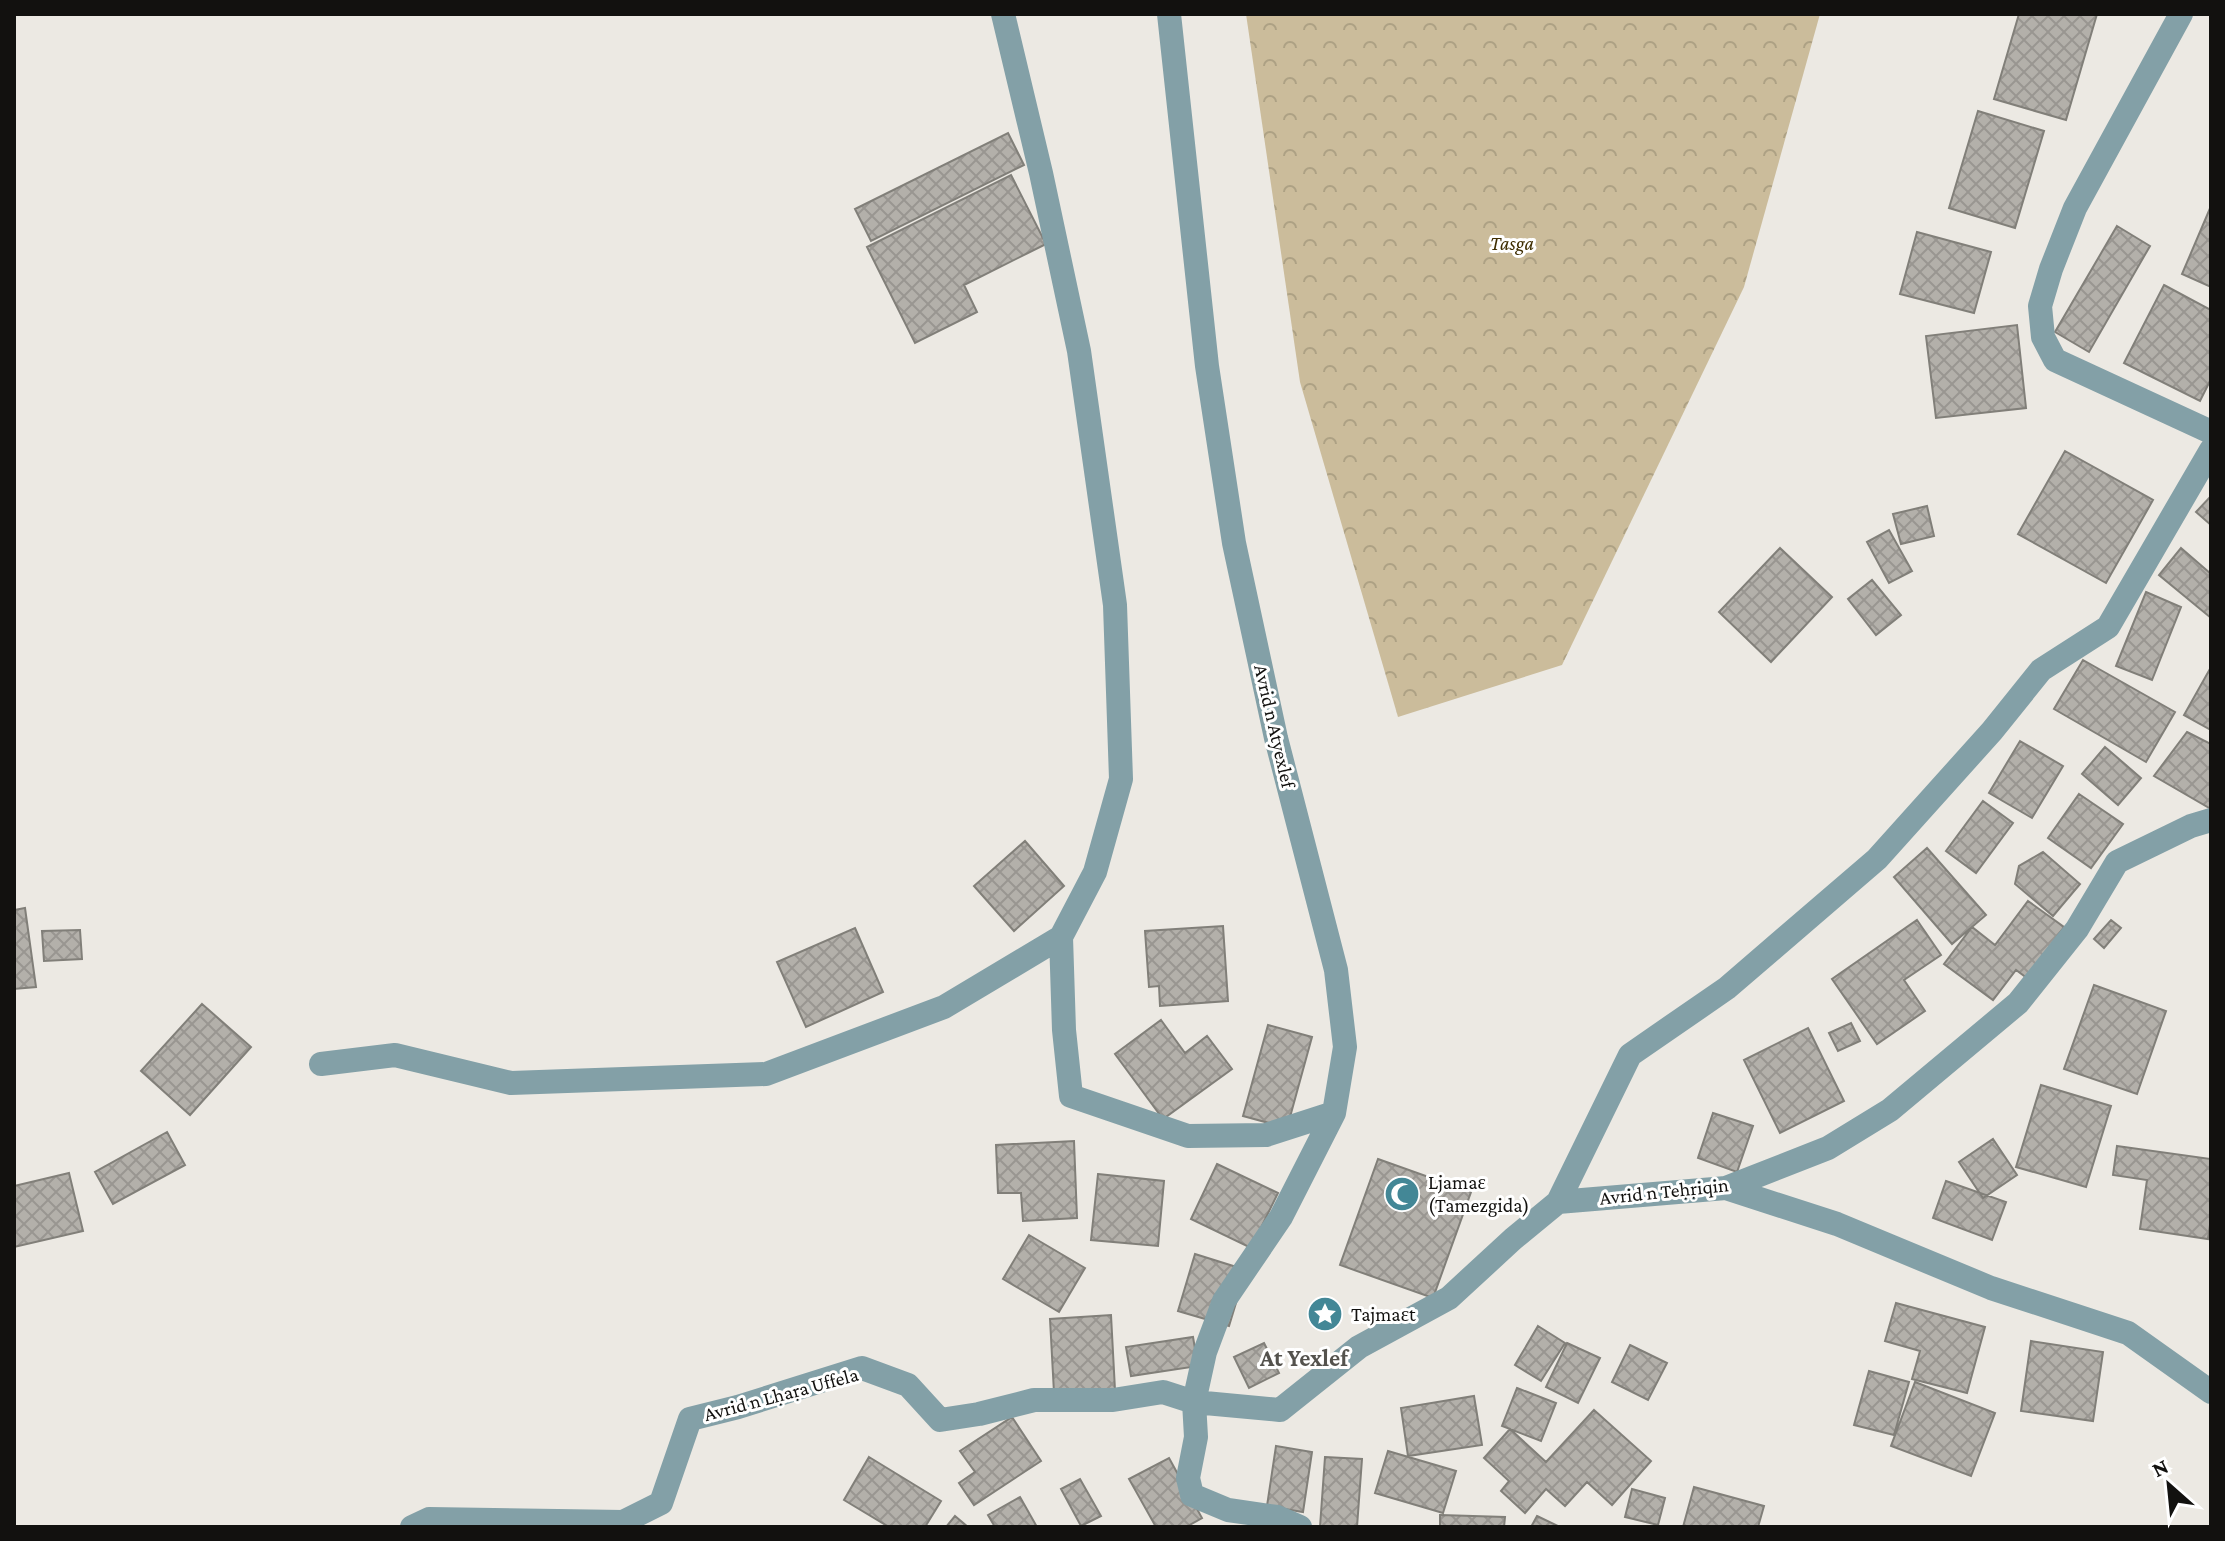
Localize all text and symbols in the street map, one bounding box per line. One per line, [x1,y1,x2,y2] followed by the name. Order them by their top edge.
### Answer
[1490,232,1534,255] park label: Tasga
[1249,662,1300,791] street label: Avrid n Atyexlef
[1428,1171,1530,1217] place label: Ljamaɛ (Tamezgida)
[1598,1173,1730,1210] street label: Avrid n Teḥṛiqin
[1383,1175,1421,1213] mosque icon: Ljamaɛ (Tamezgida)
[1306,1295,1344,1333] place icon: Tajmaɛt
[1351,1303,1416,1326] place label: Tajmaɛt
[1259,1344,1350,1371] district label: At Yexlef
[701,1363,861,1426] street label: Avrid n Lḥaṛa Uffela
[2129,1445,2209,1525] north arrow
[2148,1453,2173,1482] text: N

